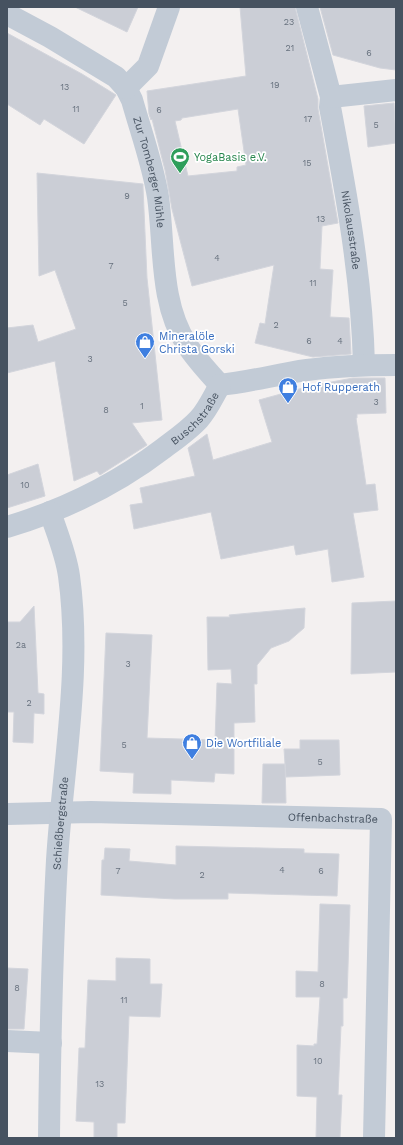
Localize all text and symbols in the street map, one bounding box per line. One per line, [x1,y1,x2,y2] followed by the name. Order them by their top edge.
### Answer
[284,17,294,27] house number: 23
[286,43,294,53] house number: 21
[366,48,372,58] house number: 6
[270,80,280,90] house number: 19
[61,82,69,92] house number: 13
[72,104,80,114] house number: 11
[156,105,162,115] house number: 6
[304,114,312,124] house number: 17
[130,115,167,229] street label: Zur Tomberger Mühle
[373,120,379,130] house number: 5
[169,146,191,174] sports icon: YogaBasis e.V.
[194,151,267,164] place label: YogaBasis e.V.
[303,158,311,168] house number: 15
[338,189,363,270] street label: Nikolausstraße
[124,191,130,201] house number: 9
[317,214,325,224] house number: 13
[214,253,220,263] house number: 4
[108,261,114,271] house number: 7
[309,278,317,288] house number: 11
[122,298,128,308] house number: 5
[273,320,279,330] house number: 2
[159,330,235,356] place label: Mineralöle Christa Gorski
[134,331,156,359] shop icon: Mineralöle Christa Gorski
[306,336,312,346] house number: 6
[337,336,343,346] house number: 4
[87,354,93,364] house number: 3
[277,376,299,404] shop icon: Hof Rupperath
[302,381,380,394] place label: Hof Rupperath
[168,390,222,448] street label: Buschstraße
[373,397,379,407] house number: 3
[140,401,144,411] house number: 1
[103,405,109,415] house number: 8
[20,480,30,490] house number: 10
[16,640,26,650] house number: 2a
[125,659,131,669] house number: 3
[26,698,32,708] house number: 2
[181,732,203,760] shop icon: Die Wortfiliale
[206,737,281,750] place label: Die Wortfiliale
[121,740,127,750] house number: 5
[317,757,323,767] house number: 5
[50,776,71,870] street label: Schießbergstraße
[288,811,378,826] street label: Offenbachstraße
[279,865,285,875] house number: 4
[115,866,121,876] house number: 7
[318,866,324,876] house number: 6
[199,870,205,880] house number: 2
[319,979,325,989] house number: 8
[14,983,20,993] house number: 8
[120,995,128,1005] house number: 11
[313,1056,323,1066] house number: 10
[96,1079,104,1089] house number: 13

